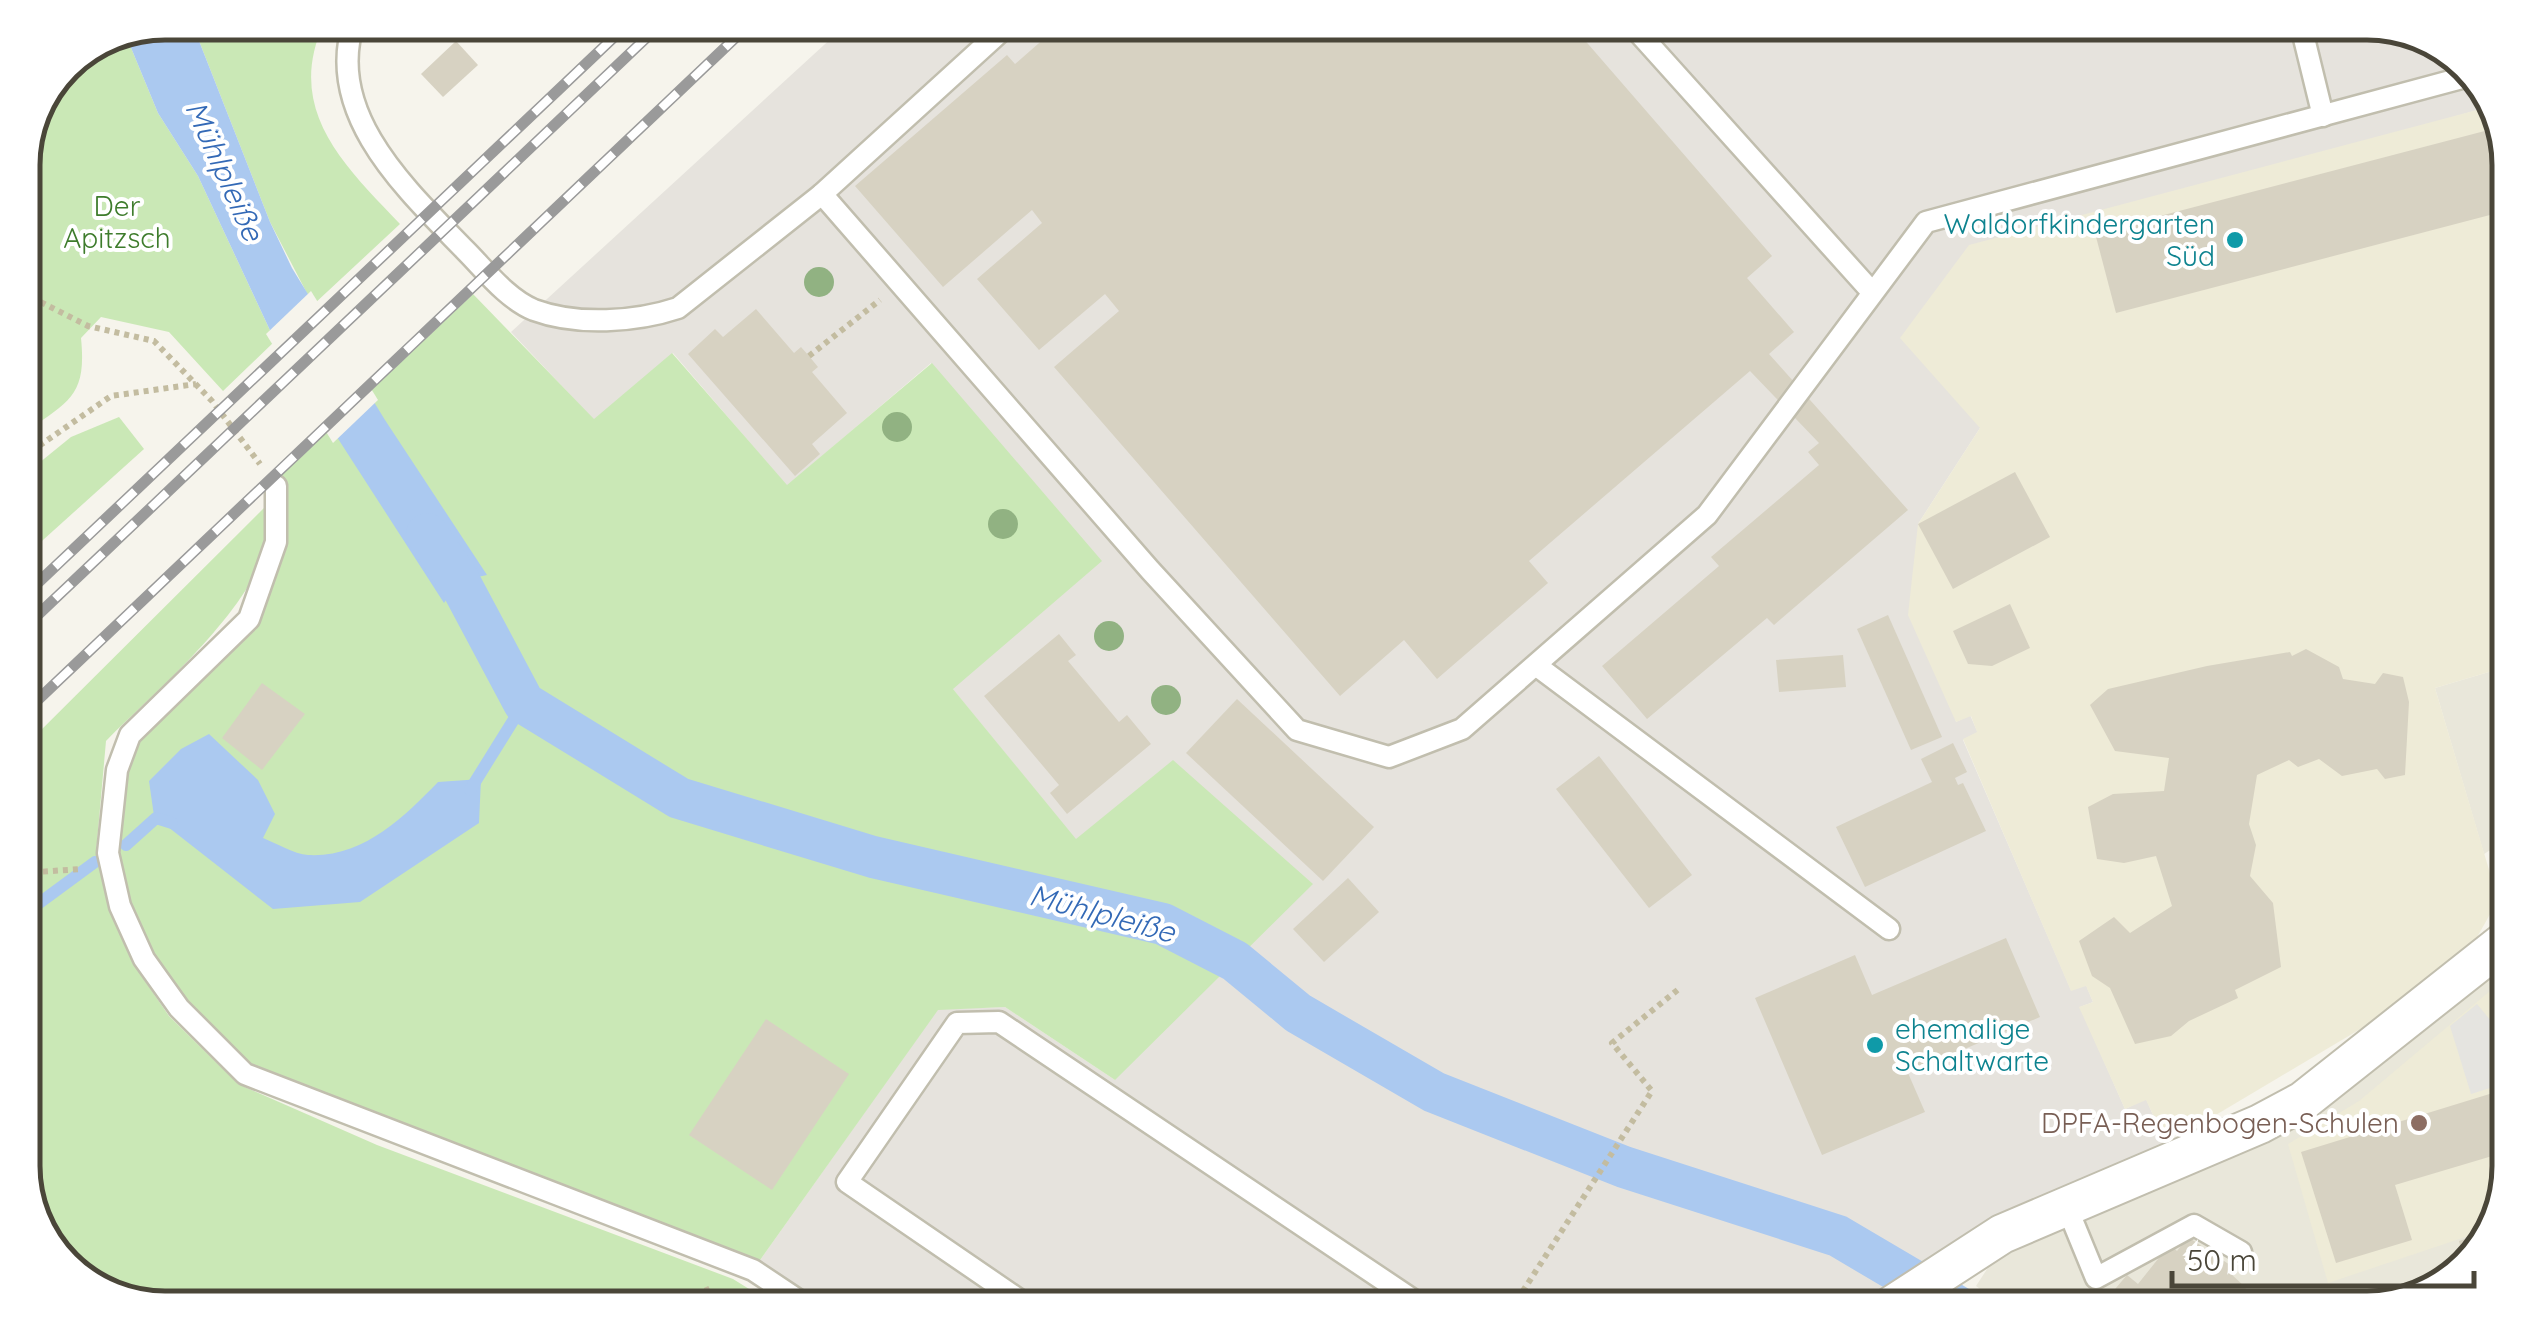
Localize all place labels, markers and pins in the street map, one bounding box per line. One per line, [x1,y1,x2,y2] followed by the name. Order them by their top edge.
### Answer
[1944,206,2215,273] place label: Waldorfkindergarten Süd
[2224,229,2246,251] marker: Waldorfkindergarten Süd
[1895,1011,2049,1078] place label: ehemalige Schaltwarte
[1864,1034,1886,1056] marker: ehemalige Schaltwarte
[2041,1105,2399,1140] place label: DPFA-Regenbogen-Schulen
[2408,1112,2430,1134] marker: DPFA-Regenbogen-Schulen

